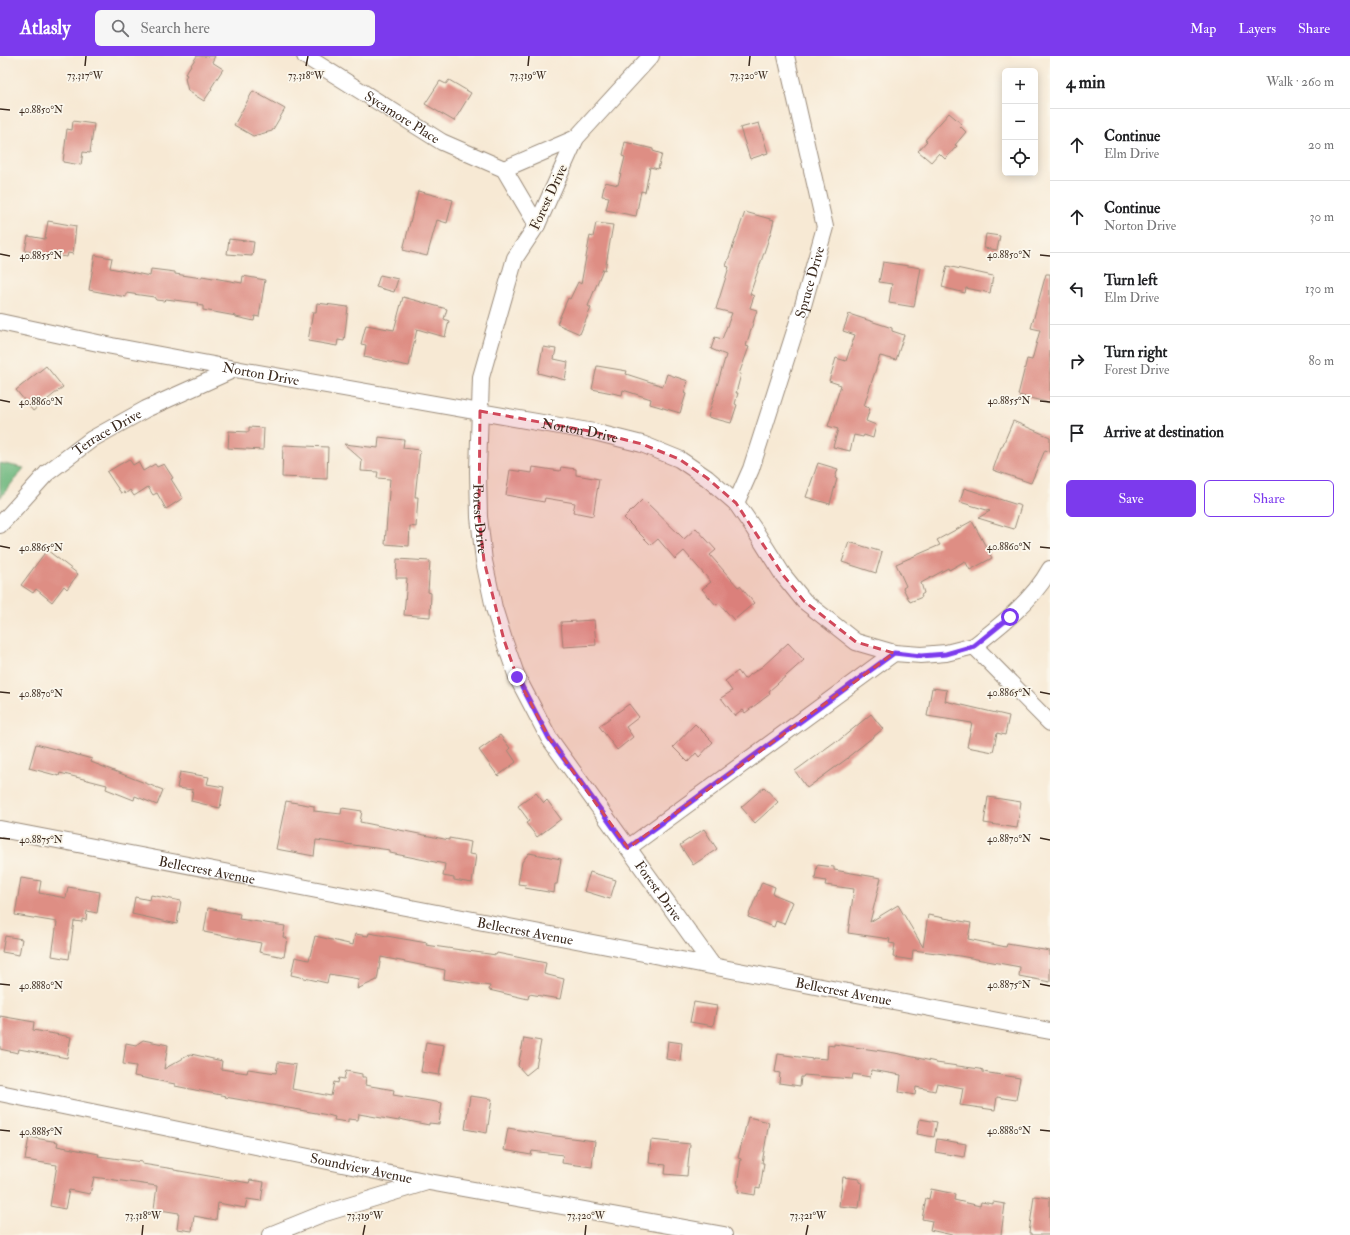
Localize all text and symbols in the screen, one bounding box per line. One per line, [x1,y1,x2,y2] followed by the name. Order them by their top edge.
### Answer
[95,10,375,46] search box
[20,16,71,40] text: Atlasly
[109,17,131,39] icon: search
[141,19,210,38] text: Search here
[1190,20,1216,37] text: Map
[1238,20,1276,37] text: Layers
[1298,20,1330,37] text: Share
[1002,68,1038,176] map controls
[1002,68,1038,104] button: +
[67,70,104,82] text: 73.317°W
[288,70,325,82] text: 73.318°W
[510,70,547,82] text: 73.319°W
[730,70,769,82] text: 73.320°W
[1066,72,1105,93] text: 4 min
[1266,74,1334,90] text: Walk · 260 m
[361,88,443,148] street label: Sycamore Place
[19,104,63,116] text: 40.8850°N
[1002,104,1038,140] button: −
[1104,127,1160,146] text: Continue
[1066,134,1088,156] icon: ahead
[1308,137,1334,153] text: 20 m
[1002,140,1038,176] button: locate
[1104,146,1159,162] text: Elm Drive
[526,162,571,233] street label: Forest Drive
[1104,199,1160,218] text: Continue
[1066,206,1088,228] icon: ahead
[1310,209,1334,225] text: 30 m
[1104,218,1176,234] text: Norton Drive
[792,244,828,320] street label: Spruce Drive
[987,249,1031,261] text: 40.8850°N
[19,250,63,262] text: 40.8855°N
[1104,271,1158,290] text: Turn left
[1066,278,1088,300] icon: left
[1305,281,1334,297] text: 130 m
[1104,290,1159,306] text: Elm Drive
[1104,343,1167,362] text: Turn right
[1066,350,1088,372] icon: right
[1308,353,1334,369] text: 80 m
[221,359,301,389] street label: Norton Drive
[1104,362,1170,378] text: Forest Drive
[987,395,1031,407] text: 40.8855°N
[19,396,63,408] text: 40.8860°N
[70,405,145,460] street label: Terrace Drive
[540,415,620,447] street label: Norton Drive
[1066,422,1088,444] icon: arrive
[1104,423,1224,442] text: Arrive at destination
[1066,480,1196,517] button: Save
[1204,480,1334,517] button: Share
[469,484,491,555] street label: Forest Drive
[987,541,1031,553] text: 40.8860°N
[19,542,63,554] text: 40.8865°N
[1001,608,1019,626] route start
[508,668,526,686] route end
[987,687,1031,699] text: 40.8865°N
[19,688,63,700] text: 40.8870°N
[987,833,1031,845] text: 40.8870°N
[19,834,63,846] text: 40.8875°N
[157,853,257,888] street label: Bellecrest Avenue
[631,857,686,925] street label: Forest Drive
[476,914,575,949] street label: Bellecrest Avenue
[794,974,893,1009] street label: Bellecrest Avenue
[987,979,1031,991] text: 40.8875°N
[19,980,63,992] text: 40.8880°N
[987,1125,1031,1137] text: 40.8880°N
[19,1126,63,1138] text: 40.8885°N
[309,1150,414,1187] street label: Soundview Avenue
[125,1210,162,1222] text: 73.318°W
[347,1210,384,1222] text: 73.319°W
[567,1210,606,1222] text: 73.320°W
[790,1210,827,1222] text: 73.321°W

